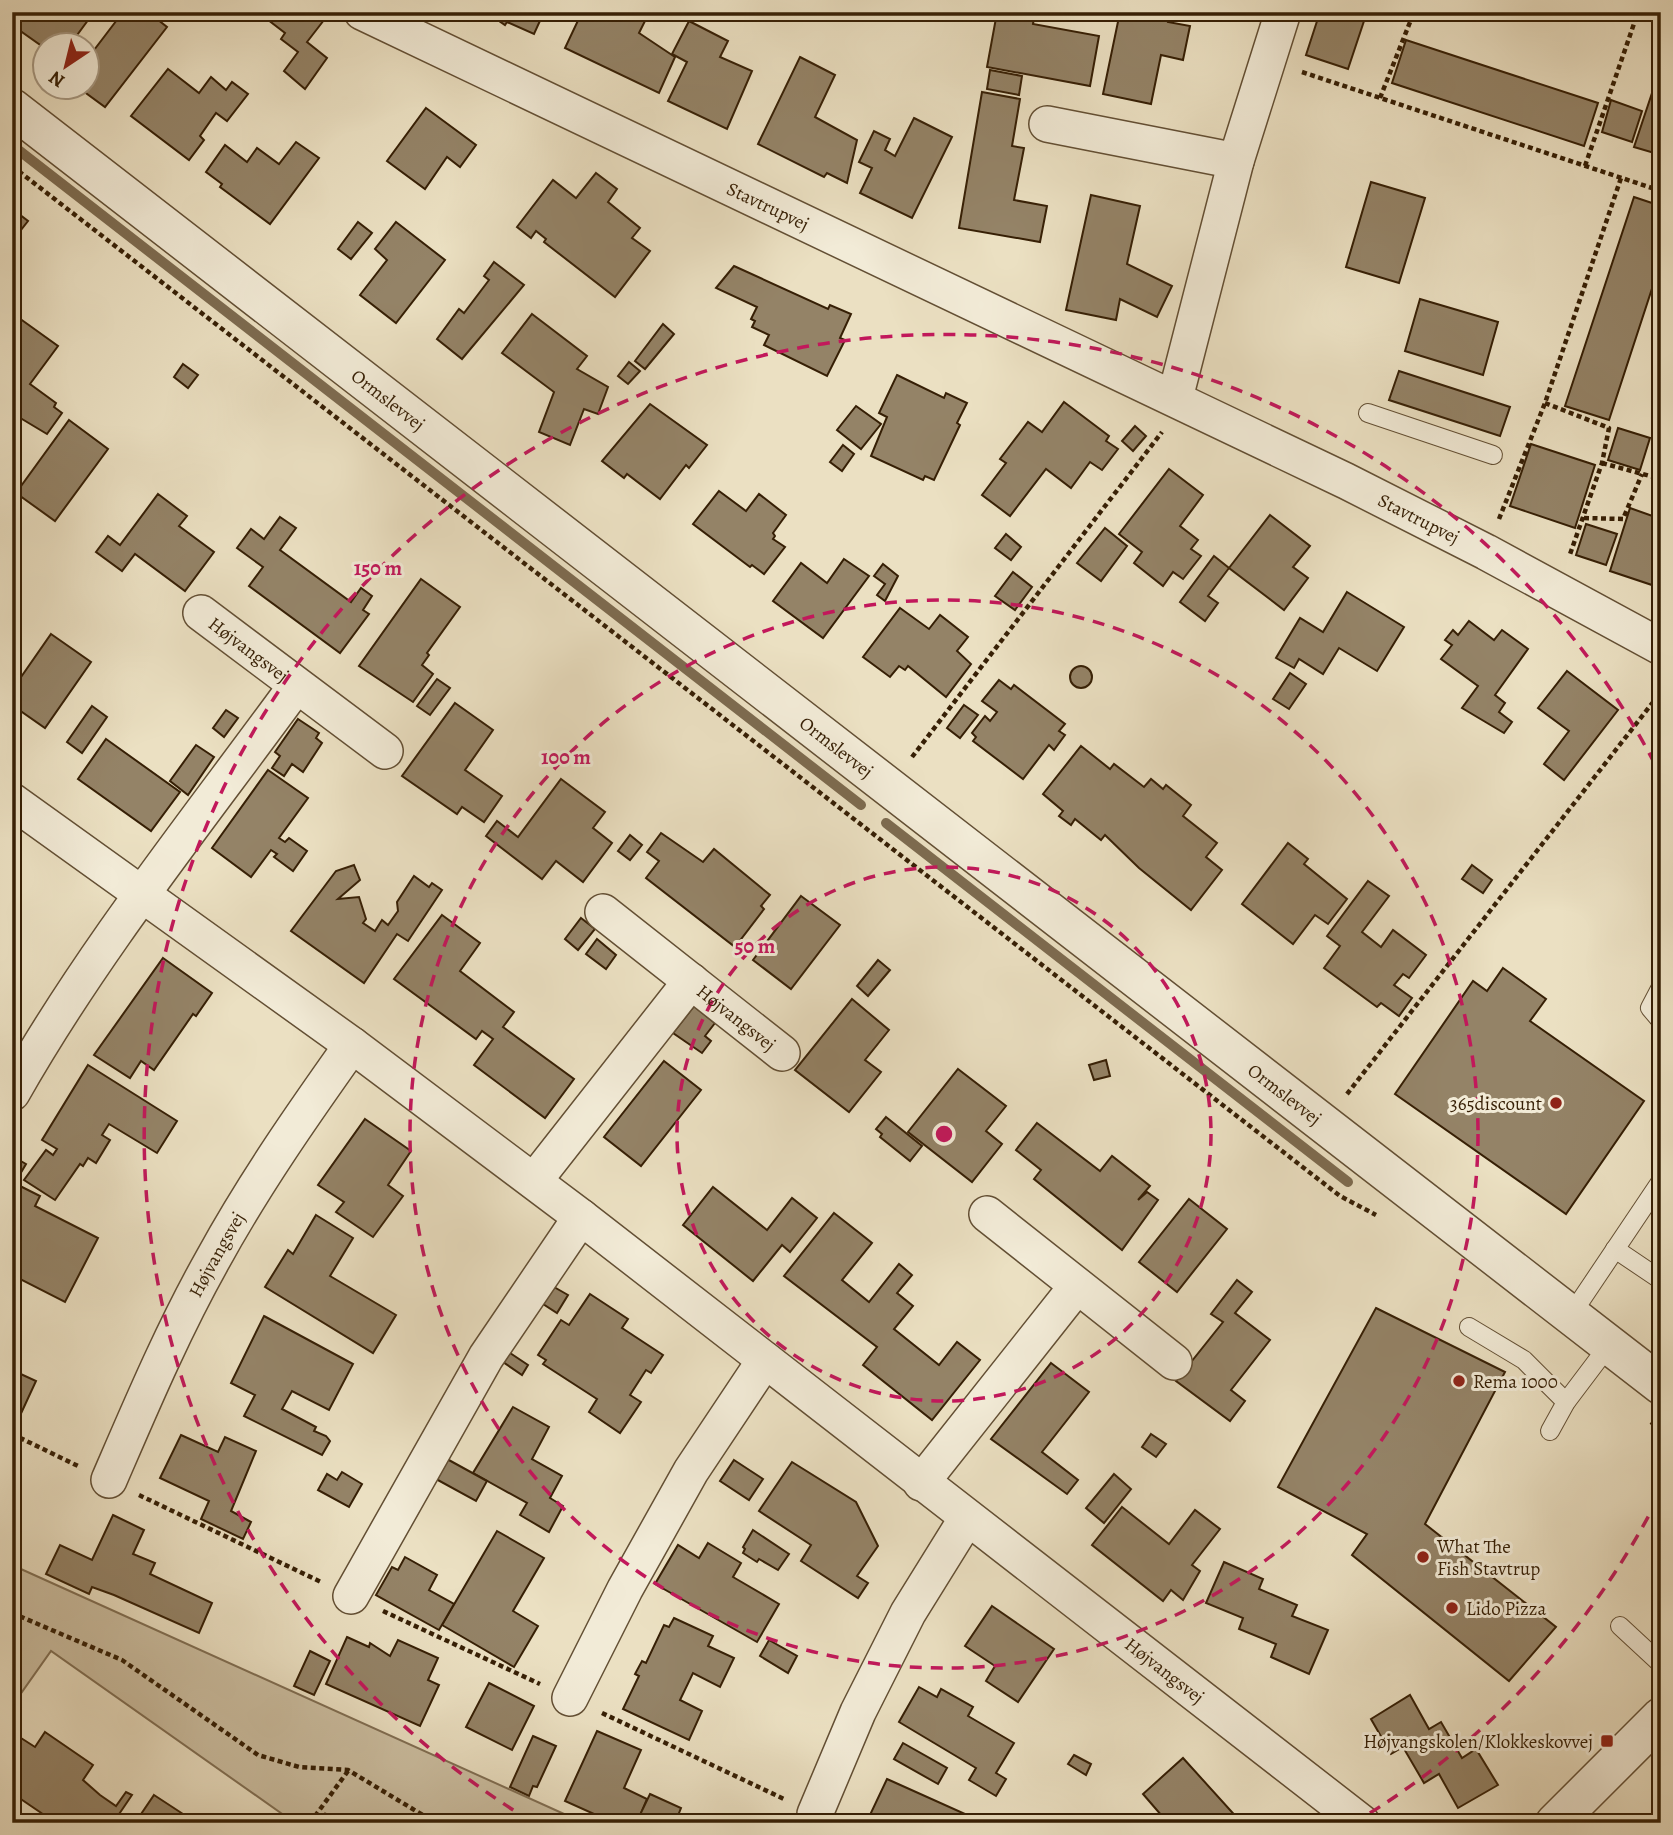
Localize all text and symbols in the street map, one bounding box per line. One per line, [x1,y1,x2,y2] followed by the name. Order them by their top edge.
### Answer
[32,32,102,102] north arrow
[44,64,70,94] text: N
[722,176,813,237] street label: Stavtrupvej
[345,363,430,437] street label: Ormslevvej
[1373,487,1464,551] street label: Stavtrupvej
[354,554,403,582] text: 150 m
[203,611,294,688] street label: Højvangsvej
[794,711,878,784] street label: Ormslevvej
[541,743,591,771] text: 100 m
[735,932,776,960] text: 50 m
[691,979,781,1057] street label: Højvangsvej
[1242,1058,1327,1131] street label: Ormslevvej
[1450,1091,1542,1117] place label: 365discount
[1548,1095,1564,1111] marker: 365discount
[932,1122,956,1146] centre of rings
[183,1207,251,1302] street label: Højvangsvej
[1473,1369,1558,1395] place label: Rema 1000
[1451,1373,1467,1389] marker: Rema 1000
[1436,1534,1540,1582] place label: What The Fish Stavtrup
[1415,1549,1431,1565] marker: What The Fish Stavtrup
[1466,1596,1547,1622] place label: Lido Pizza
[1444,1600,1460,1616] marker: Lido Pizza
[1119,1632,1210,1710] street label: Højvangsvej
[1363,1729,1593,1755] place label: Højvangskolen/Klokkeskovvej
[1599,1733,1615,1749] marker: Højvangskolen/Klokkeskovvej

